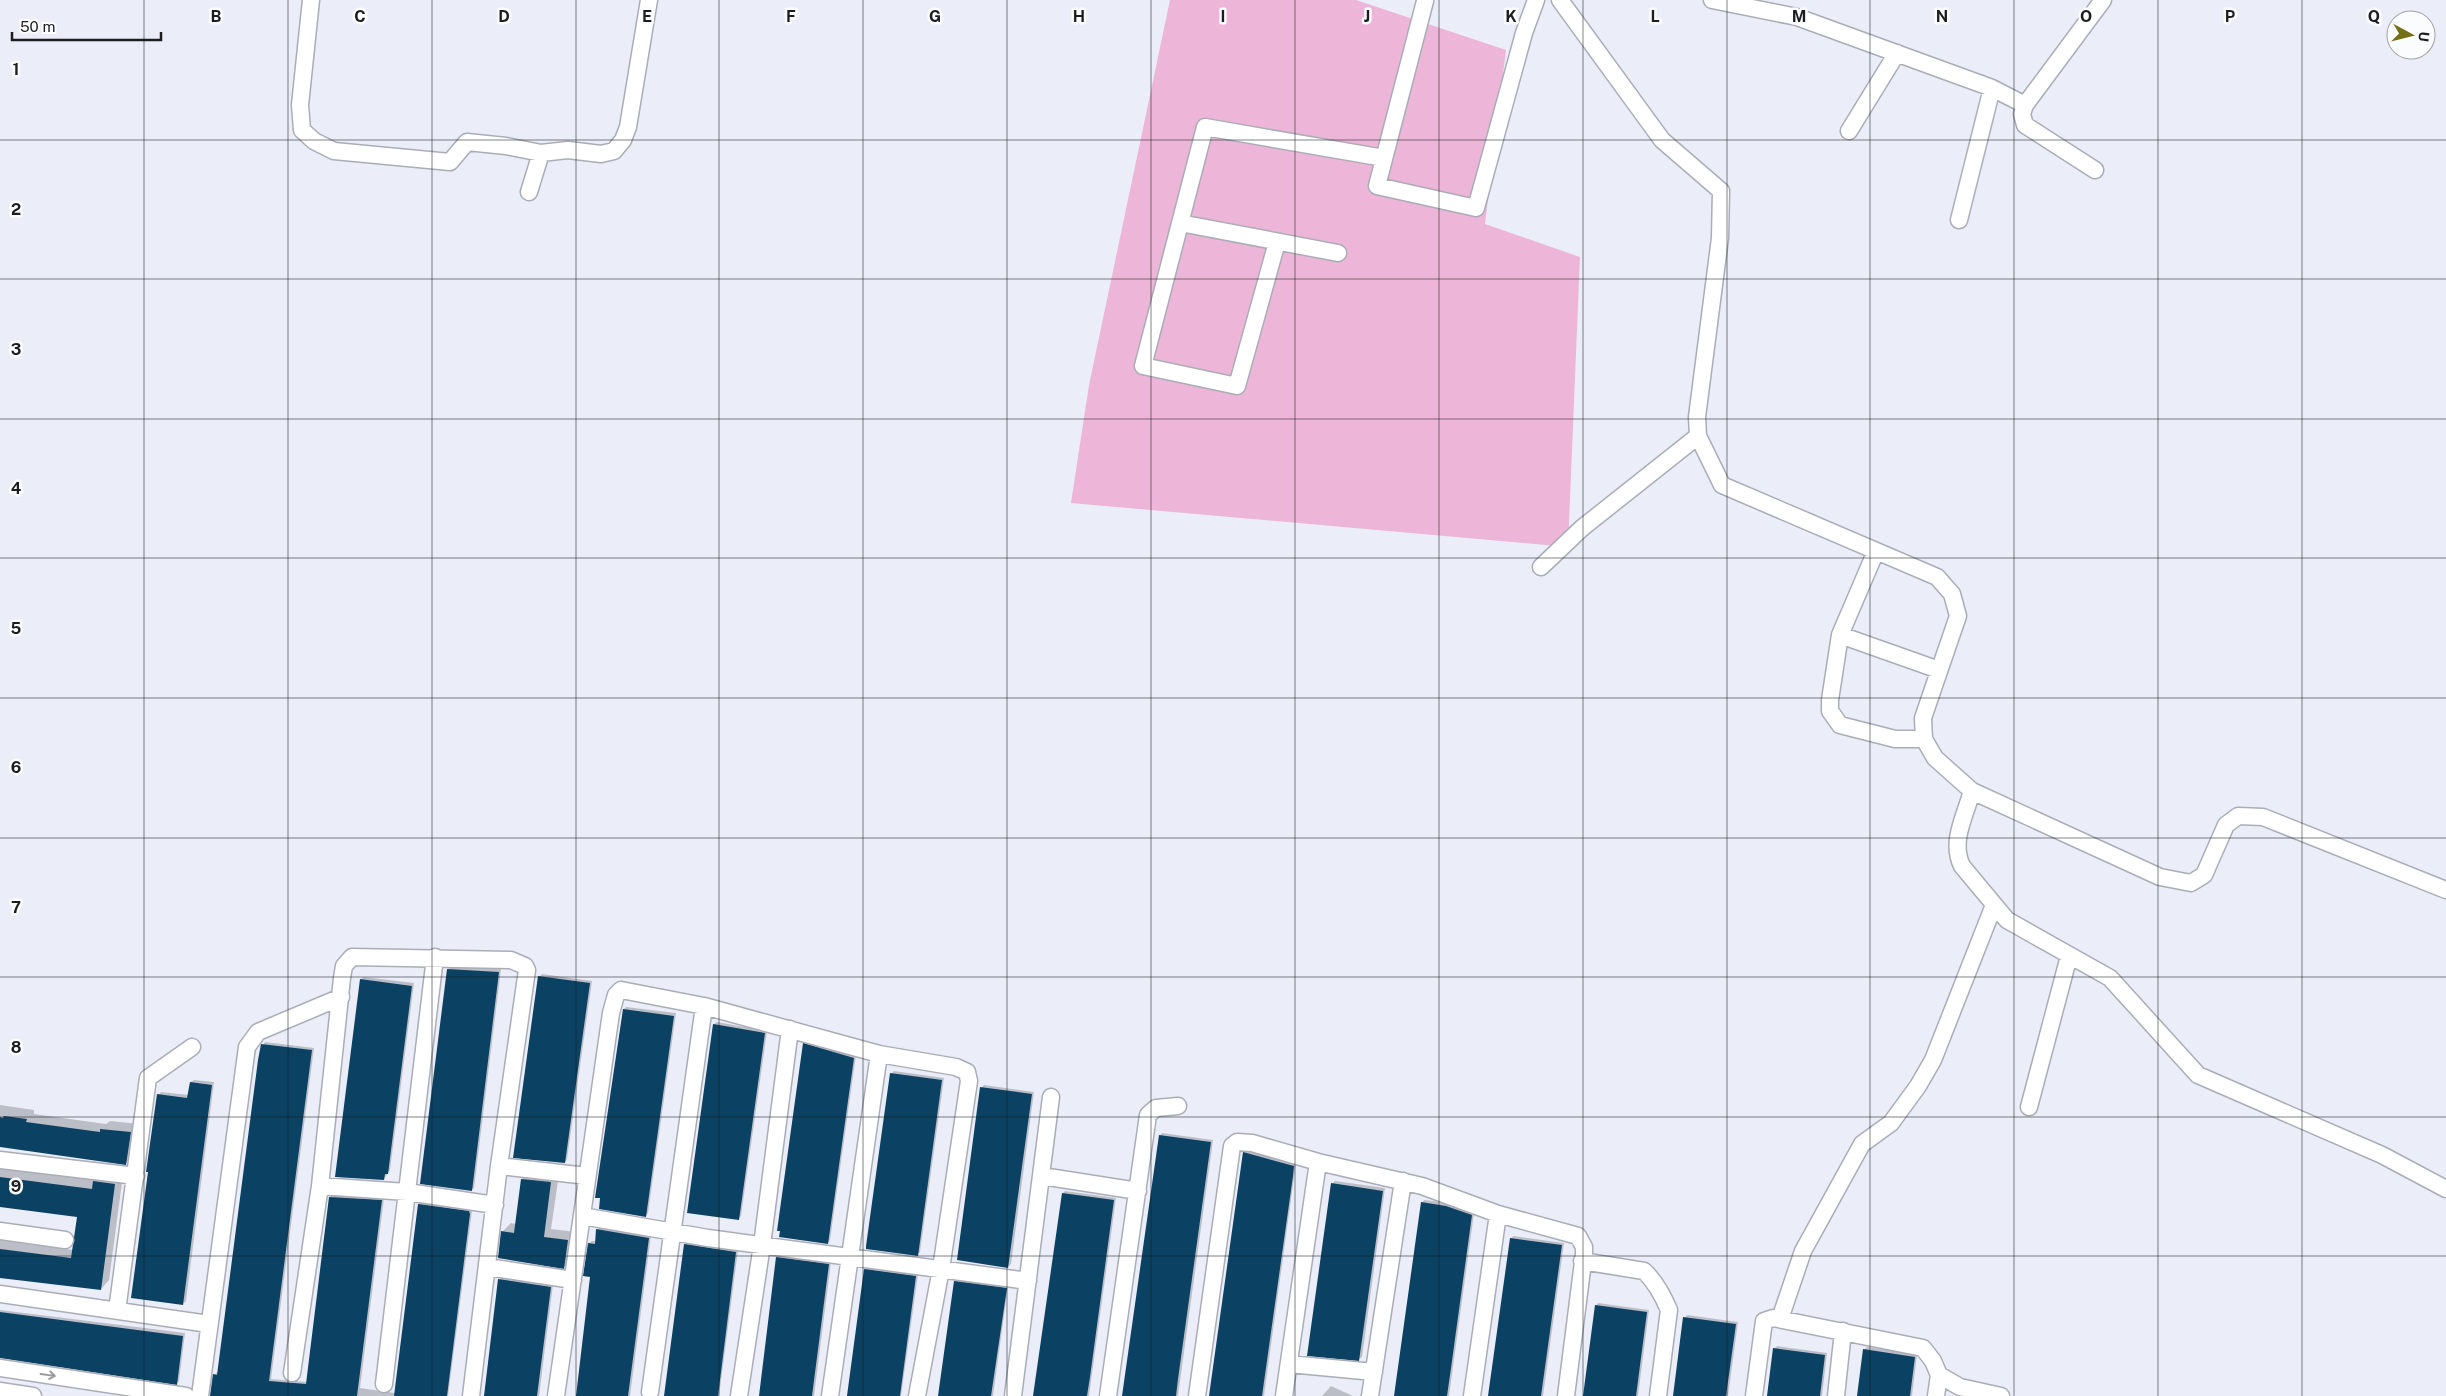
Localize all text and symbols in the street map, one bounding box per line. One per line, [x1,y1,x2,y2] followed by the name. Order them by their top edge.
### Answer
[211,7,222,26] text: B
[354,7,366,26] text: C
[498,7,510,26] text: D
[642,7,652,26] text: E
[786,7,796,26] text: F
[929,7,941,26] text: G
[1073,7,1085,26] text: H
[1221,7,1225,26] text: I
[1364,7,1370,26] text: J
[1505,7,1517,26] text: K
[1650,7,1660,26] text: L
[1792,7,1806,26] text: M
[1936,7,1948,26] text: N
[2080,7,2092,26] text: O
[2225,7,2235,26] text: P
[2368,7,2380,26] text: Q
[12,10,161,42] scale bar
[2386,10,2436,60] north arrow
[20,18,55,35] text: 50 m
[2415,31,2432,43] text: U
[13,60,19,79] text: 1
[11,200,21,219] text: 2
[11,340,21,359] text: 3
[11,479,22,498] text: 4
[11,619,22,638] text: 5
[11,758,21,777] text: 6
[11,898,21,917] text: 7
[11,1038,22,1057] text: 8
[11,1177,21,1196] text: 9
[40,1370,56,1380] one-way arrow

